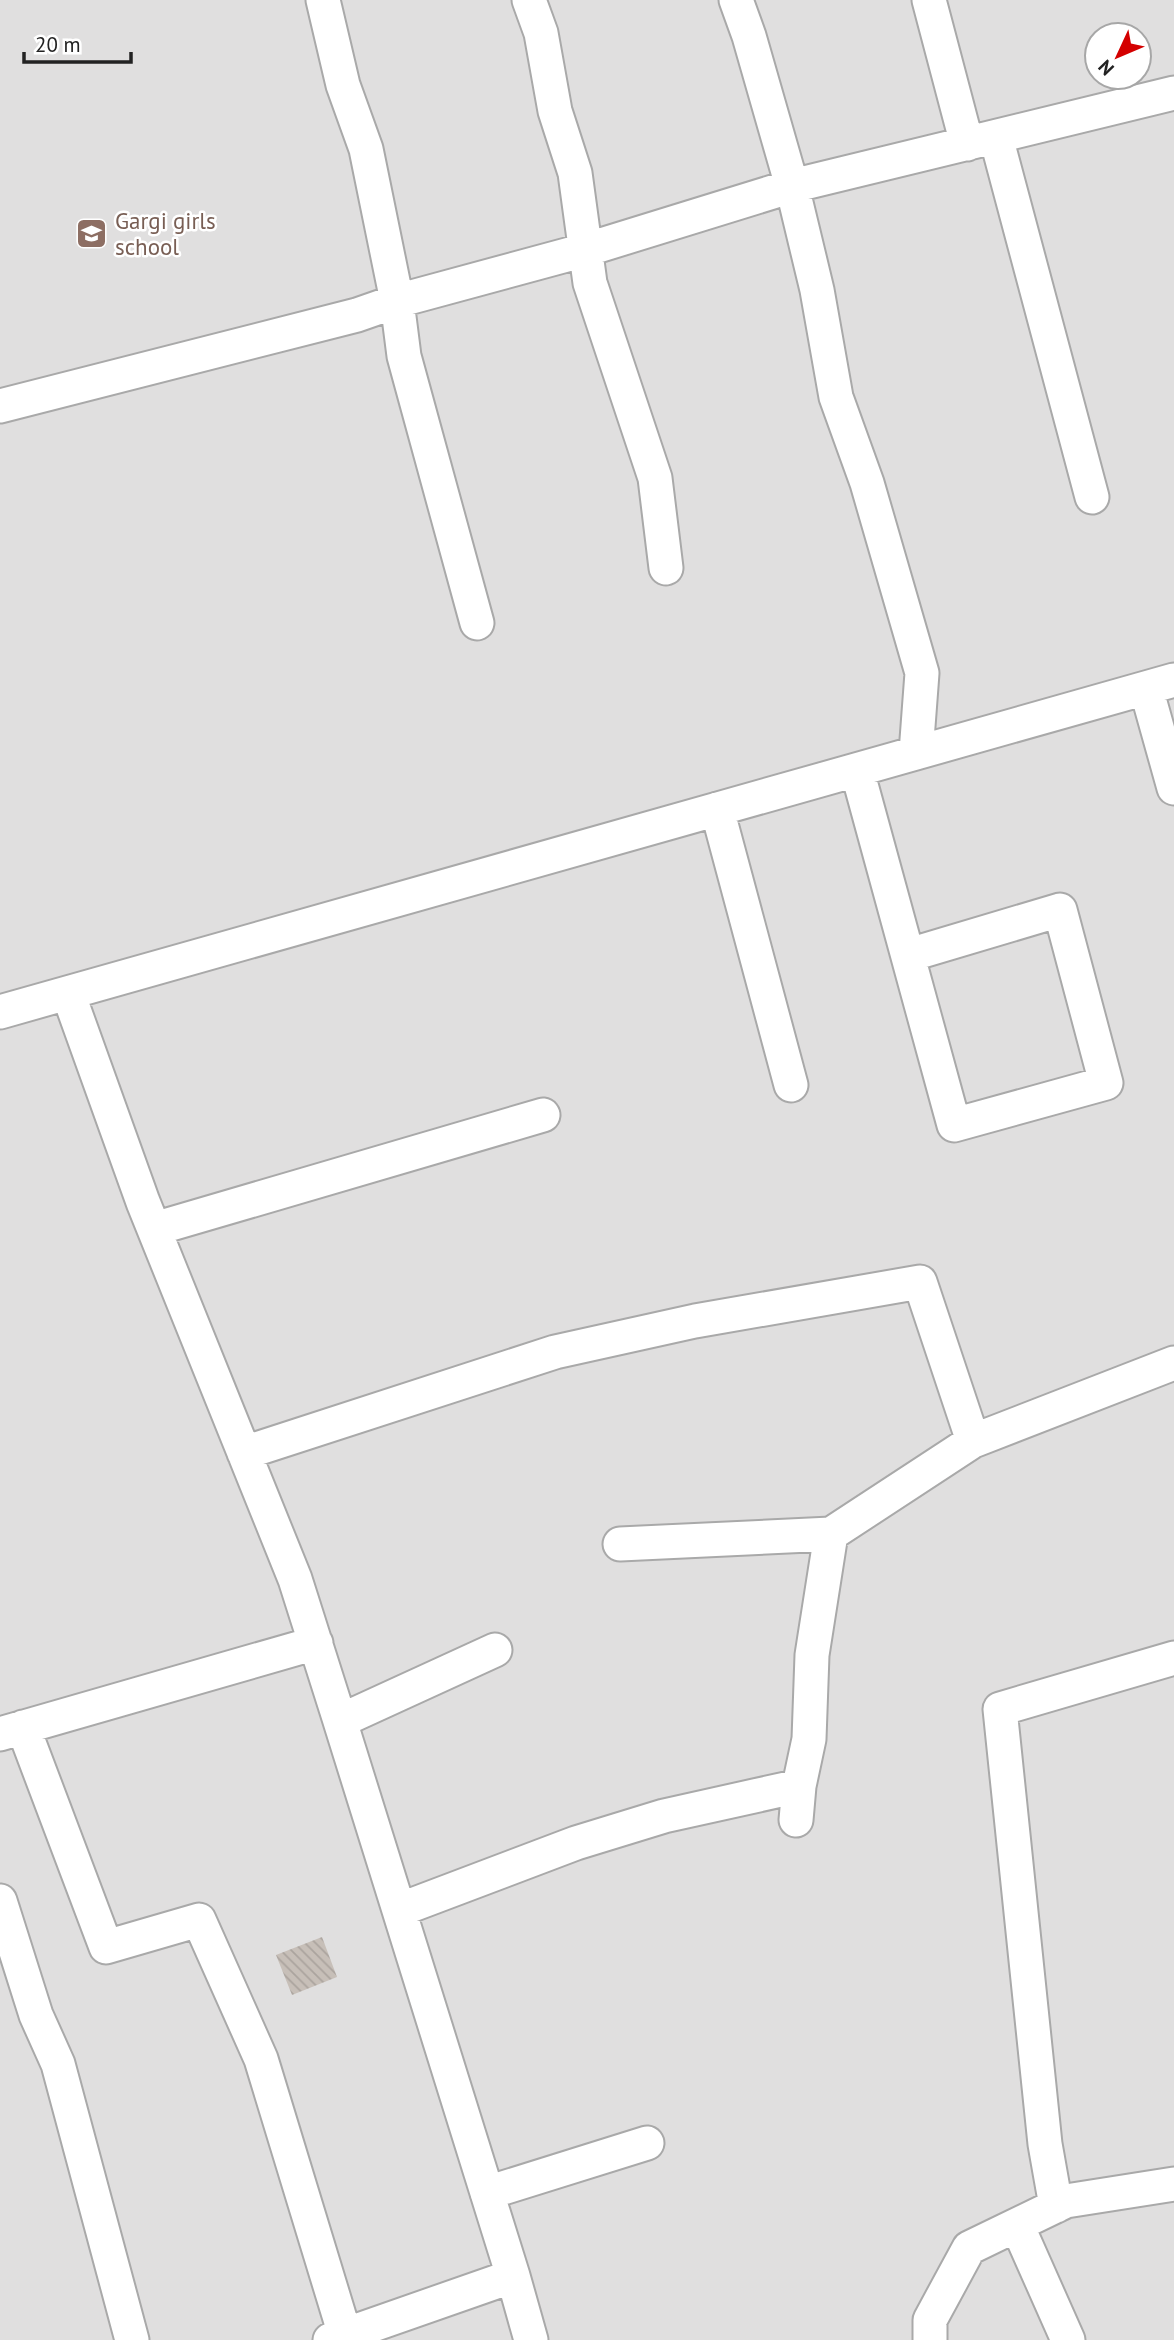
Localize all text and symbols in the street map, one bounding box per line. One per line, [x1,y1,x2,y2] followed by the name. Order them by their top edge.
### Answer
[24,21,131,65] scale bar
[1083,21,1153,91] north arrow
[35,31,81,58] text: 20 m
[1093,55,1119,81] text: N
[115,206,216,261] place label: Gargi girls school
[75,216,109,250] school or university icon: Gargi girls school

